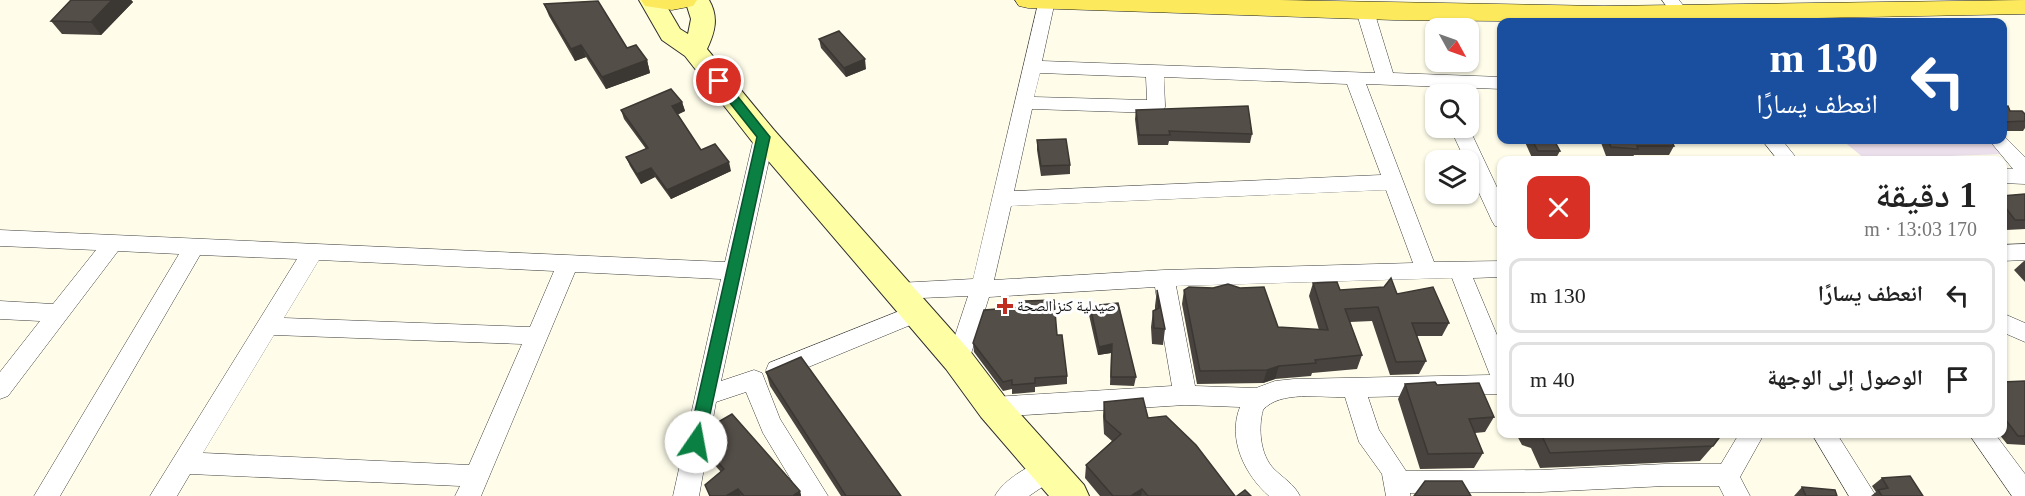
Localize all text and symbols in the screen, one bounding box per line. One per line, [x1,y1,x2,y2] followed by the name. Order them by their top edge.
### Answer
[1425,18,1479,72] north arrow
[1425,18,1479,204] map controls
[1770,35,1878,81] text: 130 m
[1899,42,1977,120] icon: left
[693,55,744,106] pin
[702,64,735,97] icon: arrive
[1425,84,1479,138] button: search
[1756,89,1878,119] text: انعطف يسارًا
[1425,150,1479,204] button: layers
[1875,175,1977,215] text: 1 دقيقة
[1527,176,1590,239] button: close
[1864,218,1977,240] text: 170 m · 13:03
[1941,279,1974,312] icon: left
[1818,281,1923,306] text: انعطف يسارًا
[1530,283,1586,308] text: 130 m
[1017,298,1116,315] place label: صيدلية كنز الصحة
[998,299,1012,313] marker: صيدلية كنز الصحة
[1941,363,1974,396] icon: arrive
[1767,365,1923,390] text: الوصول إلى الوجهة
[1530,367,1575,392] text: 40 m
[664,410,728,474] position arrow

